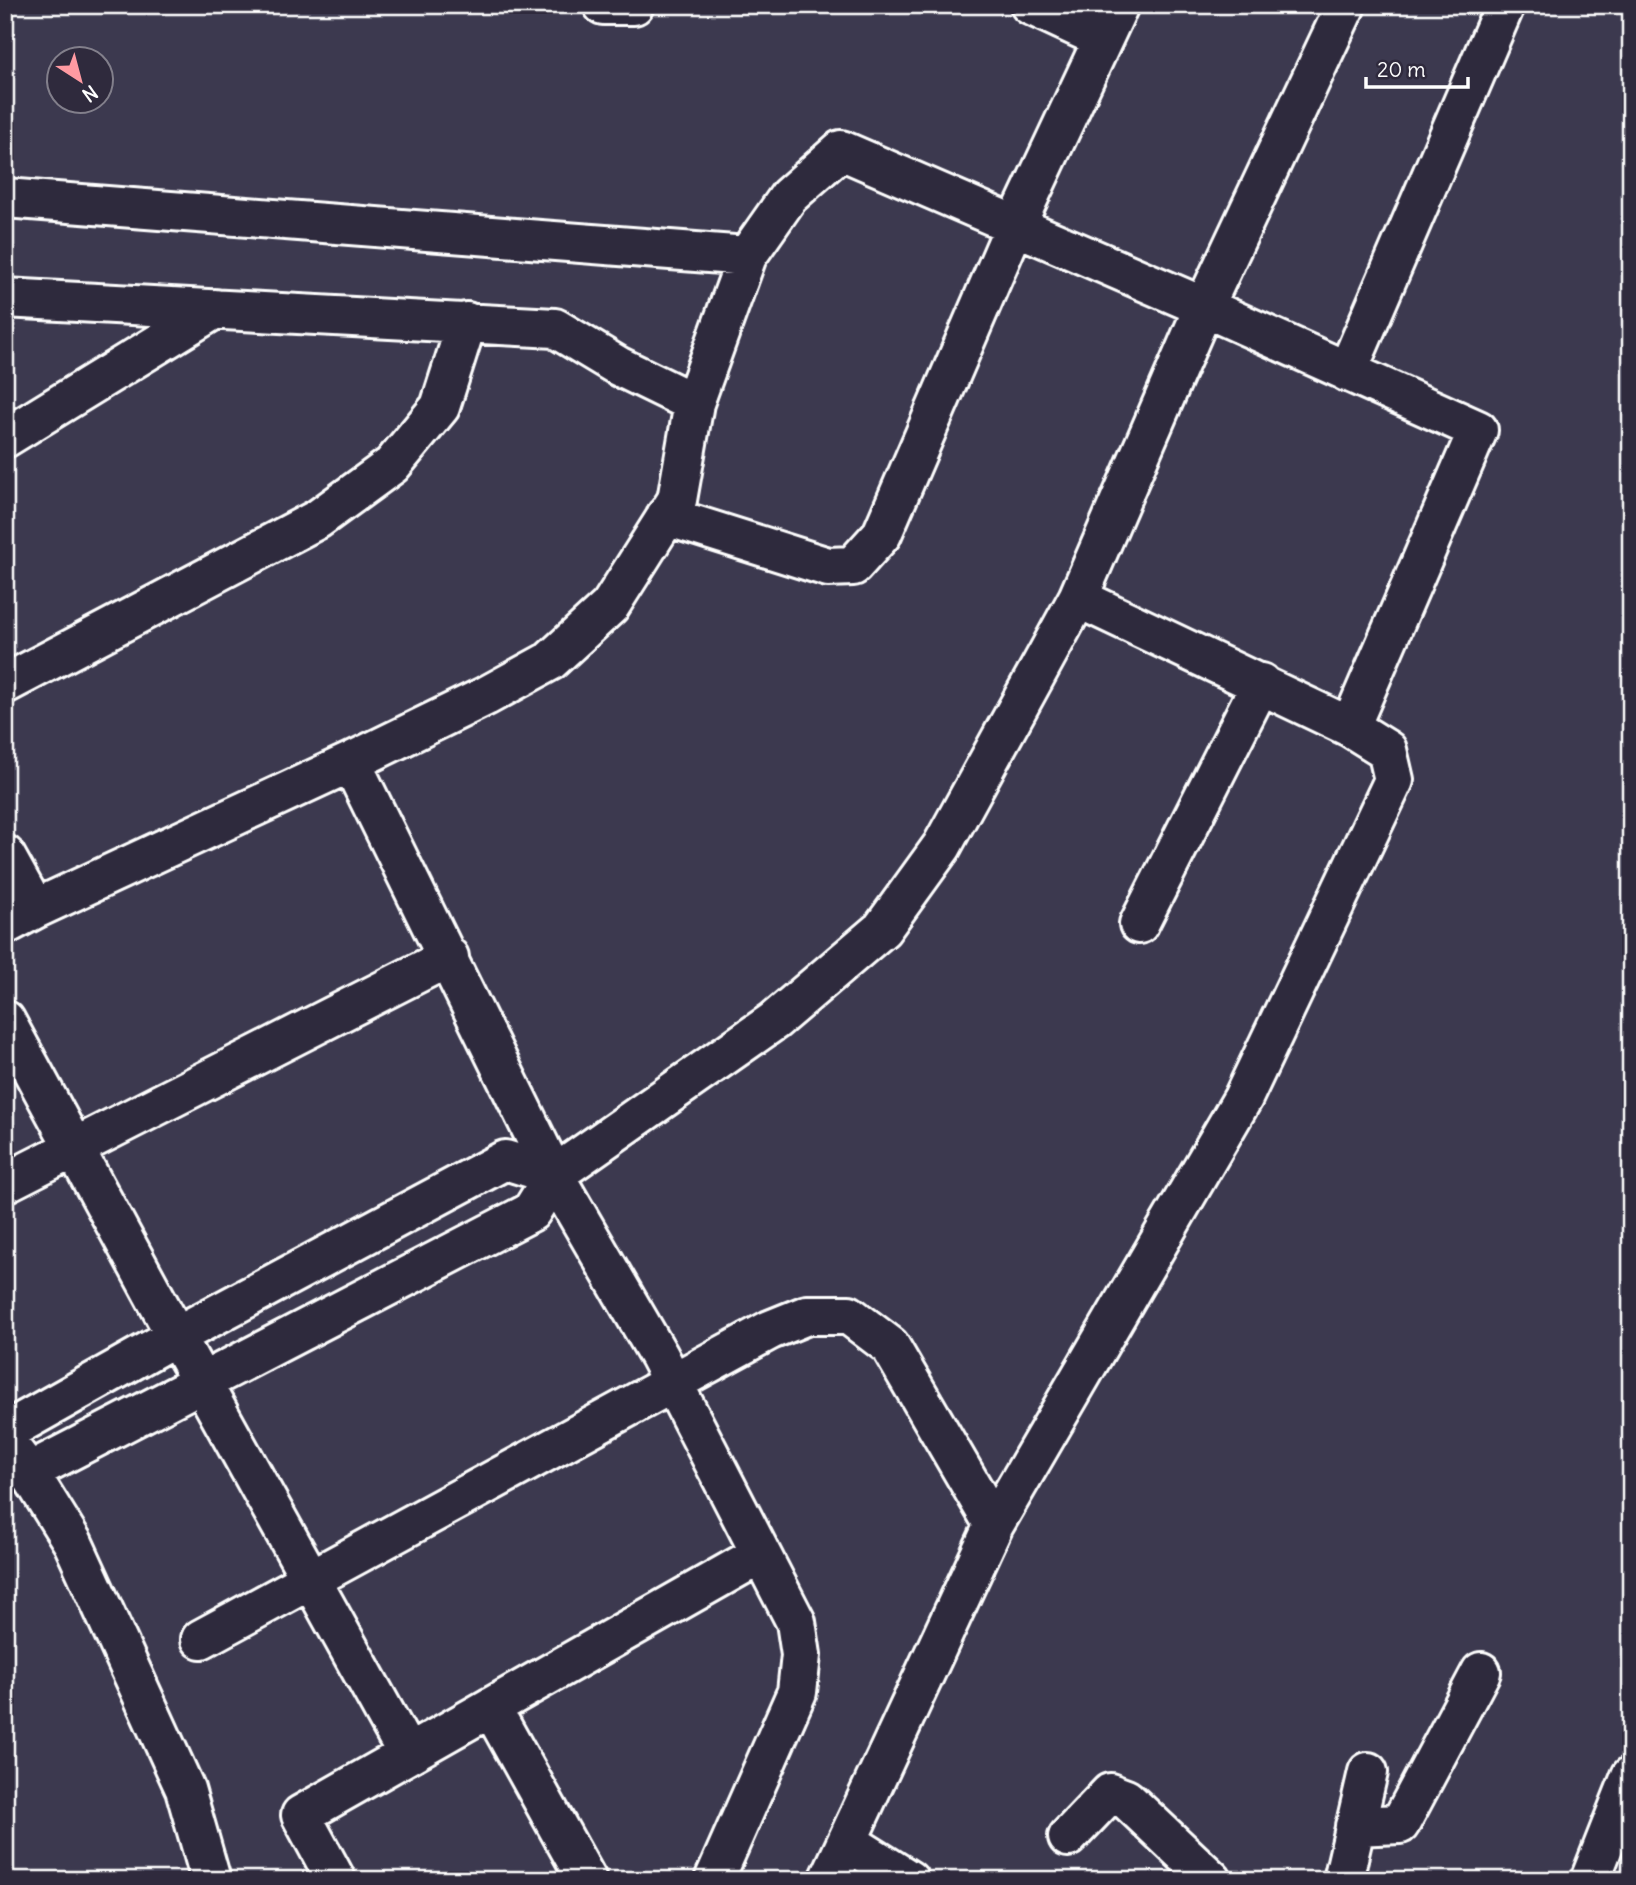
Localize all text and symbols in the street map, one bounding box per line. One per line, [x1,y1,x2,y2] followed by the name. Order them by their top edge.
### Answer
[46,46,116,116] north arrow
[1366,46,1468,90] scale bar
[1377,56,1426,83] text: 20 m
[78,80,102,107] text: N

